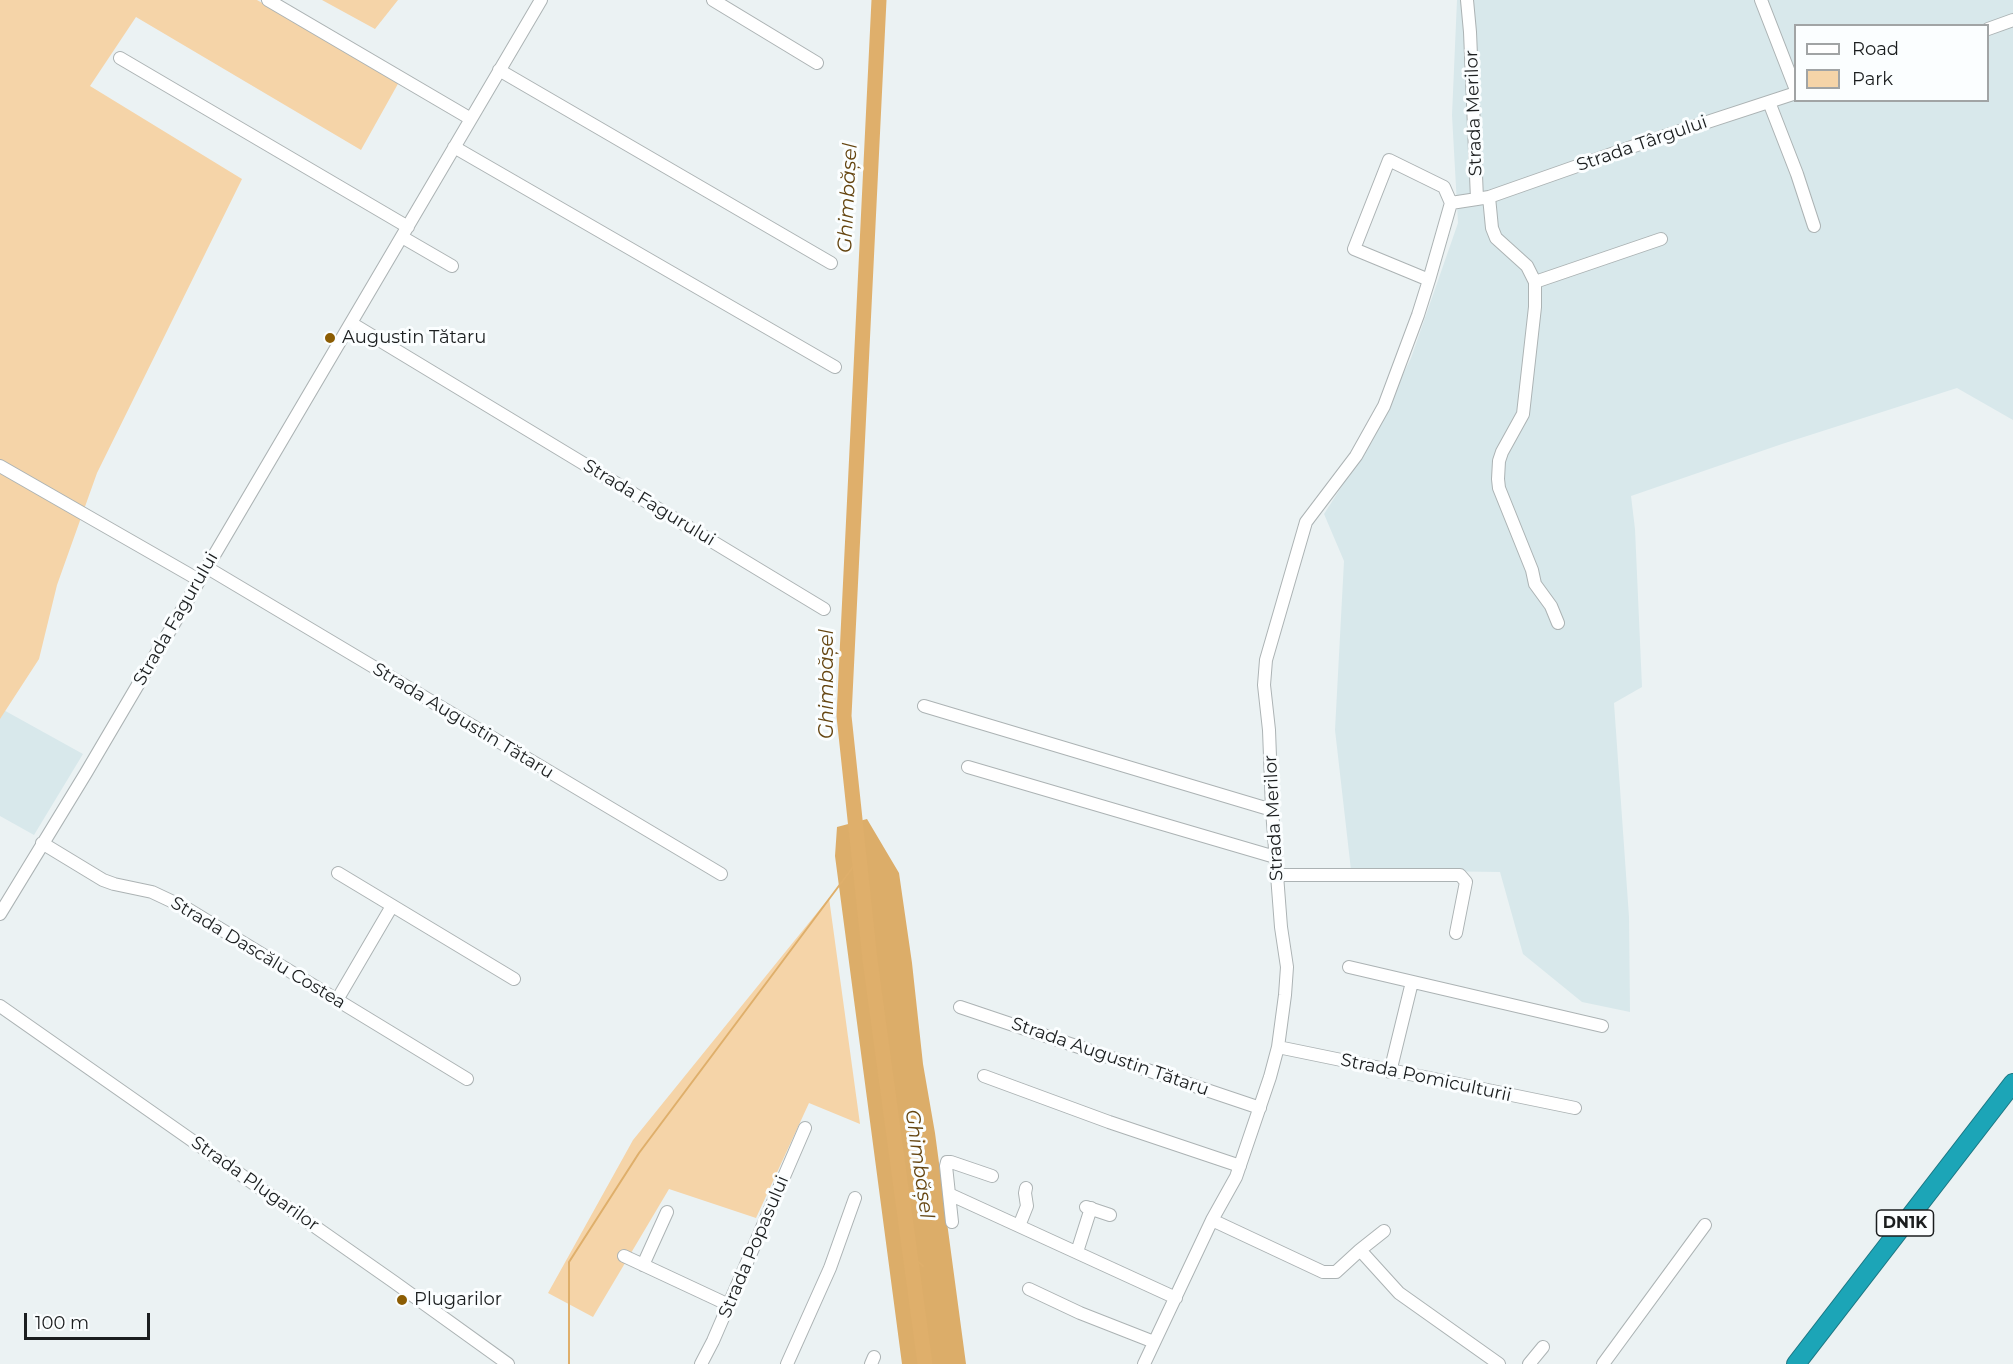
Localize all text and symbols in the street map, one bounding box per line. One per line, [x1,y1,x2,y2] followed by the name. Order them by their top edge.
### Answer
[1794,24,1989,102] legend
[1852,38,1899,60] text: Road
[1461,49,1487,177] street label: Strada Merilor
[1852,68,1893,90] text: Park
[1574,112,1710,176] street label: Strada Târgului
[833,142,863,254] water label: Ghimbășel
[342,327,486,349] place label: Augustin Tătaru
[323,331,337,345] marker: Augustin Tătaru
[579,455,719,551] street label: Strada Fagurului
[129,549,223,689] street label: Strada Fagurului
[815,629,839,739] water label: Ghimbășel
[369,658,557,784] street label: Strada Augustin Tătaru
[1260,754,1288,882] street label: Strada Merilor
[167,892,349,1014] street label: Strada Dascălu Costea
[1008,1013,1212,1101] street label: Strada Augustin Tătaru
[1339,1049,1513,1107] street label: Strada Pomiculturii
[899,1108,939,1220] water label: Ghimbășel
[187,1132,323,1236] street label: Strada Plugarilor
[714,1173,794,1321] street label: Strada Popasului
[1876,1210,1934,1236] road number: DN1K
[414,1289,502,1311] place label: Plugarilor
[395,1293,409,1307] marker: Plugarilor
[27,1301,153,1339] scale bar
[35,1312,89,1334] text: 100 m

